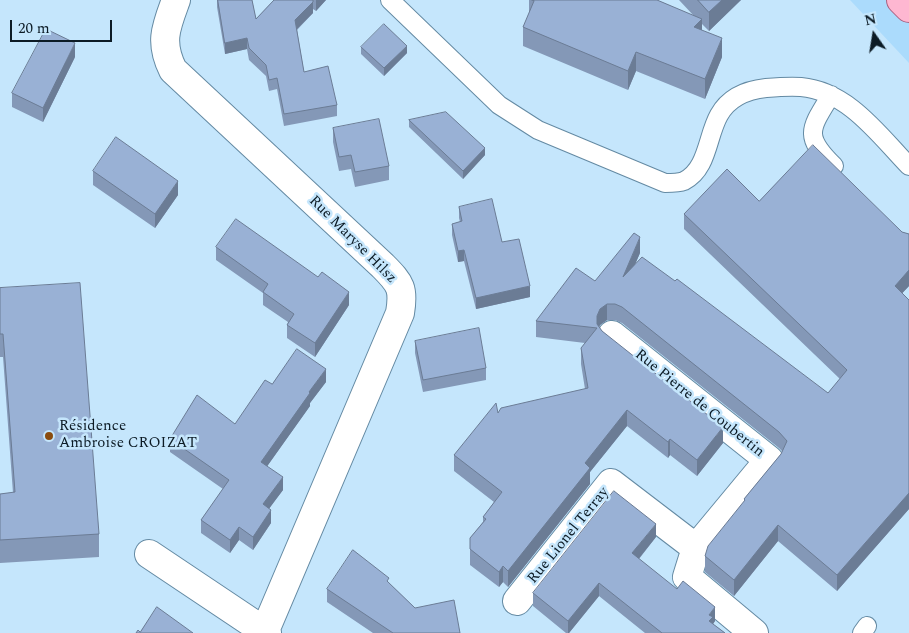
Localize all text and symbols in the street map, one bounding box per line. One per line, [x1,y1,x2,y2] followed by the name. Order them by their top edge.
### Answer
[863,8,878,31] text: N
[12,10,115,42] scale bar
[849,10,899,60] north arrow
[18,17,50,40] text: 20 m
[304,192,400,288] street label: Rue Maryse Hilsz
[631,346,767,462] street label: Rue Pierre de Coubertin
[59,418,197,453] place label: Résidence Ambroise CROIZAT
[43,430,55,442] marker: Résidence Ambroise CROIZAT
[525,484,613,588] street label: Rue Lionel Terray

